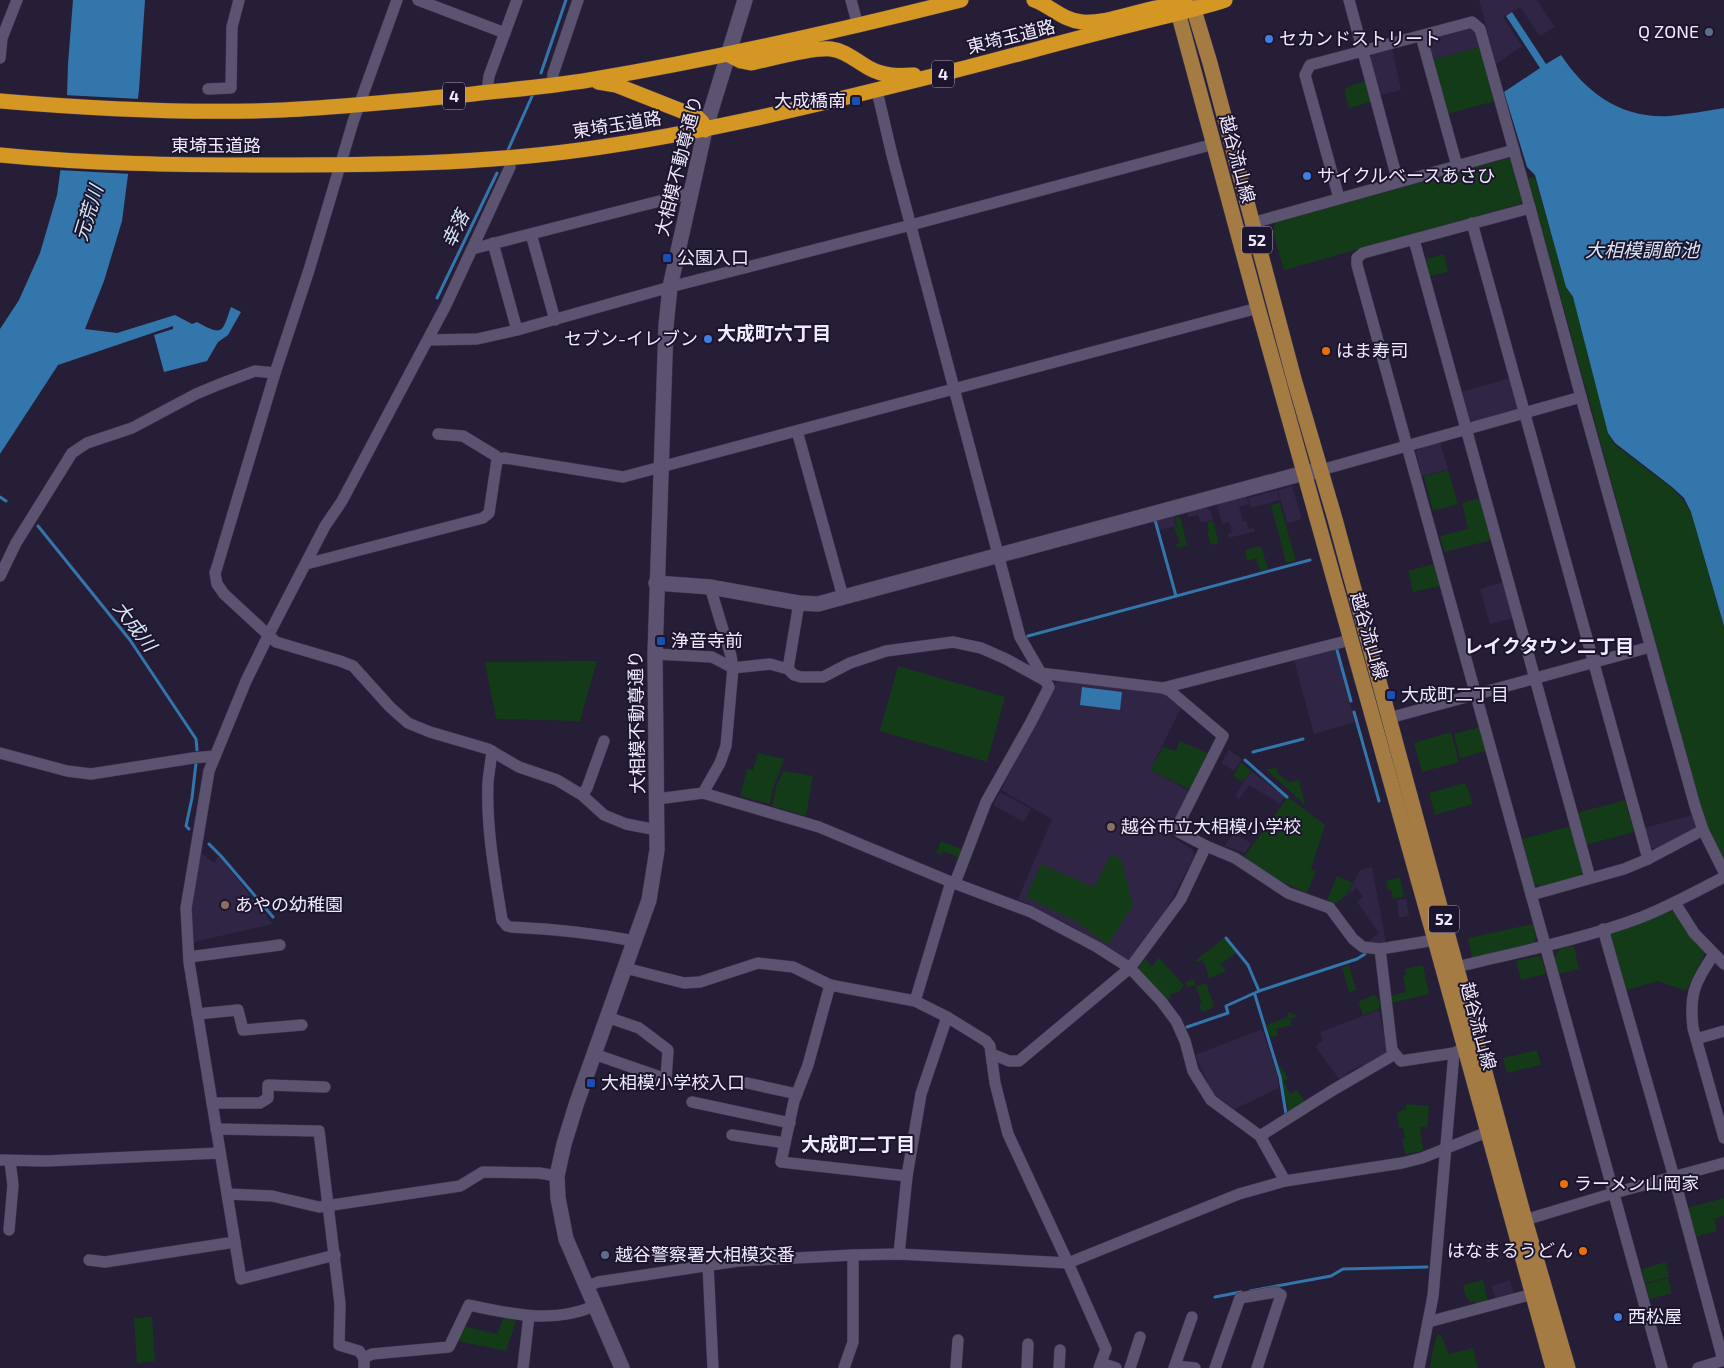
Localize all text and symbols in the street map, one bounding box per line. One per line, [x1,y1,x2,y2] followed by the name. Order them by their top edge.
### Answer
[964,14,1057,58] street label: 東埼玉道路
[1638,20,1699,42] place label: Q ZONE
[1703,26,1715,38] marker: Q ZONE
[1279,27,1441,49] place label: セカンドストリート
[1263,33,1275,45] marker: セカンドストリート
[932,61,954,88] road number: 4
[443,82,465,110] road number: 4
[774,89,846,111] place label: 大成橋南
[650,93,706,238] street label: 大相模不動尊通り
[850,95,862,107] marker: 大成橋南
[571,106,663,142] street label: 東埼玉道路
[1216,112,1260,205] street label: 越谷流山線
[171,134,261,156] street label: 東埼玉道路
[1317,164,1495,186] place label: サイクルベースあさひ
[1301,170,1313,182] marker: サイクルベースあさひ
[68,180,107,243] water label: 元荒川
[436,204,475,251] water label: 幸落
[1242,226,1272,254] road number: 52
[1585,238,1701,261] water label: 大相模調節池
[677,246,749,268] place label: 公園入口
[661,252,673,264] marker: 公園入口
[717,321,831,344] district label: 大成町六丁目
[564,327,698,349] place label: セブン-イレブン
[702,333,714,345] marker: セブン-イレブン
[1336,339,1408,361] place label: はま寿司
[1320,345,1332,357] marker: はま寿司
[1347,589,1393,682] street label: 越谷流山線
[109,596,163,657] water label: 大成川
[671,629,743,651] place label: 浄音寺前
[1464,634,1634,657] district label: レイクタウン二丁目
[655,635,667,647] marker: 浄音寺前
[624,650,648,794] street label: 大相模不動尊通り
[1401,683,1509,705] place label: 大成町二丁目
[1385,689,1397,701] marker: 大成町二丁目
[1121,815,1301,837] place label: 越谷市立大相模小学校
[1105,821,1117,833] marker: 越谷市立大相模小学校
[235,893,343,915] place label: あやの幼稚園
[219,899,231,911] marker: あやの幼稚園
[1429,906,1459,932] road number: 52
[1457,979,1501,1072] street label: 越谷流山線
[601,1071,745,1093] place label: 大相模小学校入口
[585,1077,597,1089] marker: 大相模小学校入口
[801,1132,915,1155] district label: 大成町二丁目
[1574,1172,1699,1194] place label: ラーメン山岡家
[1558,1178,1570,1190] marker: ラーメン山岡家
[1447,1239,1573,1261] place label: はなまるうどん
[615,1243,795,1265] place label: 越谷警察署大相模交番
[1577,1245,1589,1257] marker: はなまるうどん
[599,1249,611,1261] marker: 越谷警察署大相模交番
[1628,1305,1682,1327] place label: 西松屋
[1612,1311,1624,1323] marker: 西松屋

